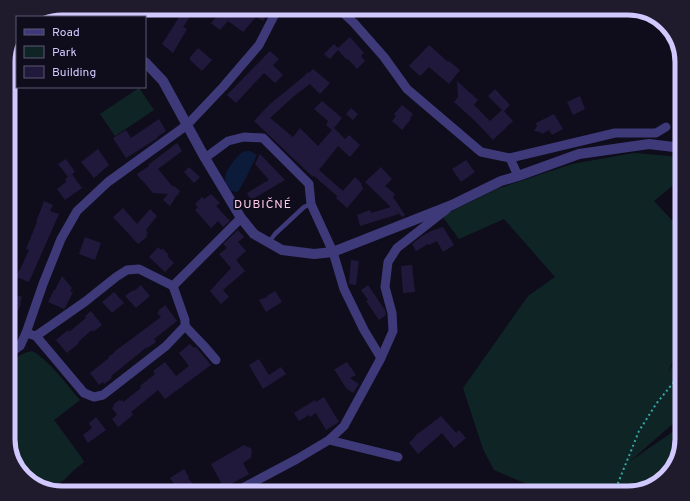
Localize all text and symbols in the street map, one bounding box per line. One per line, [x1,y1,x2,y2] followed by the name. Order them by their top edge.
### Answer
[16,16,146,88] legend
[52,25,80,41] text: Road
[52,45,77,61] text: Park
[52,65,96,81] text: Building
[234,197,292,213] district label: DUBIČNÉ

